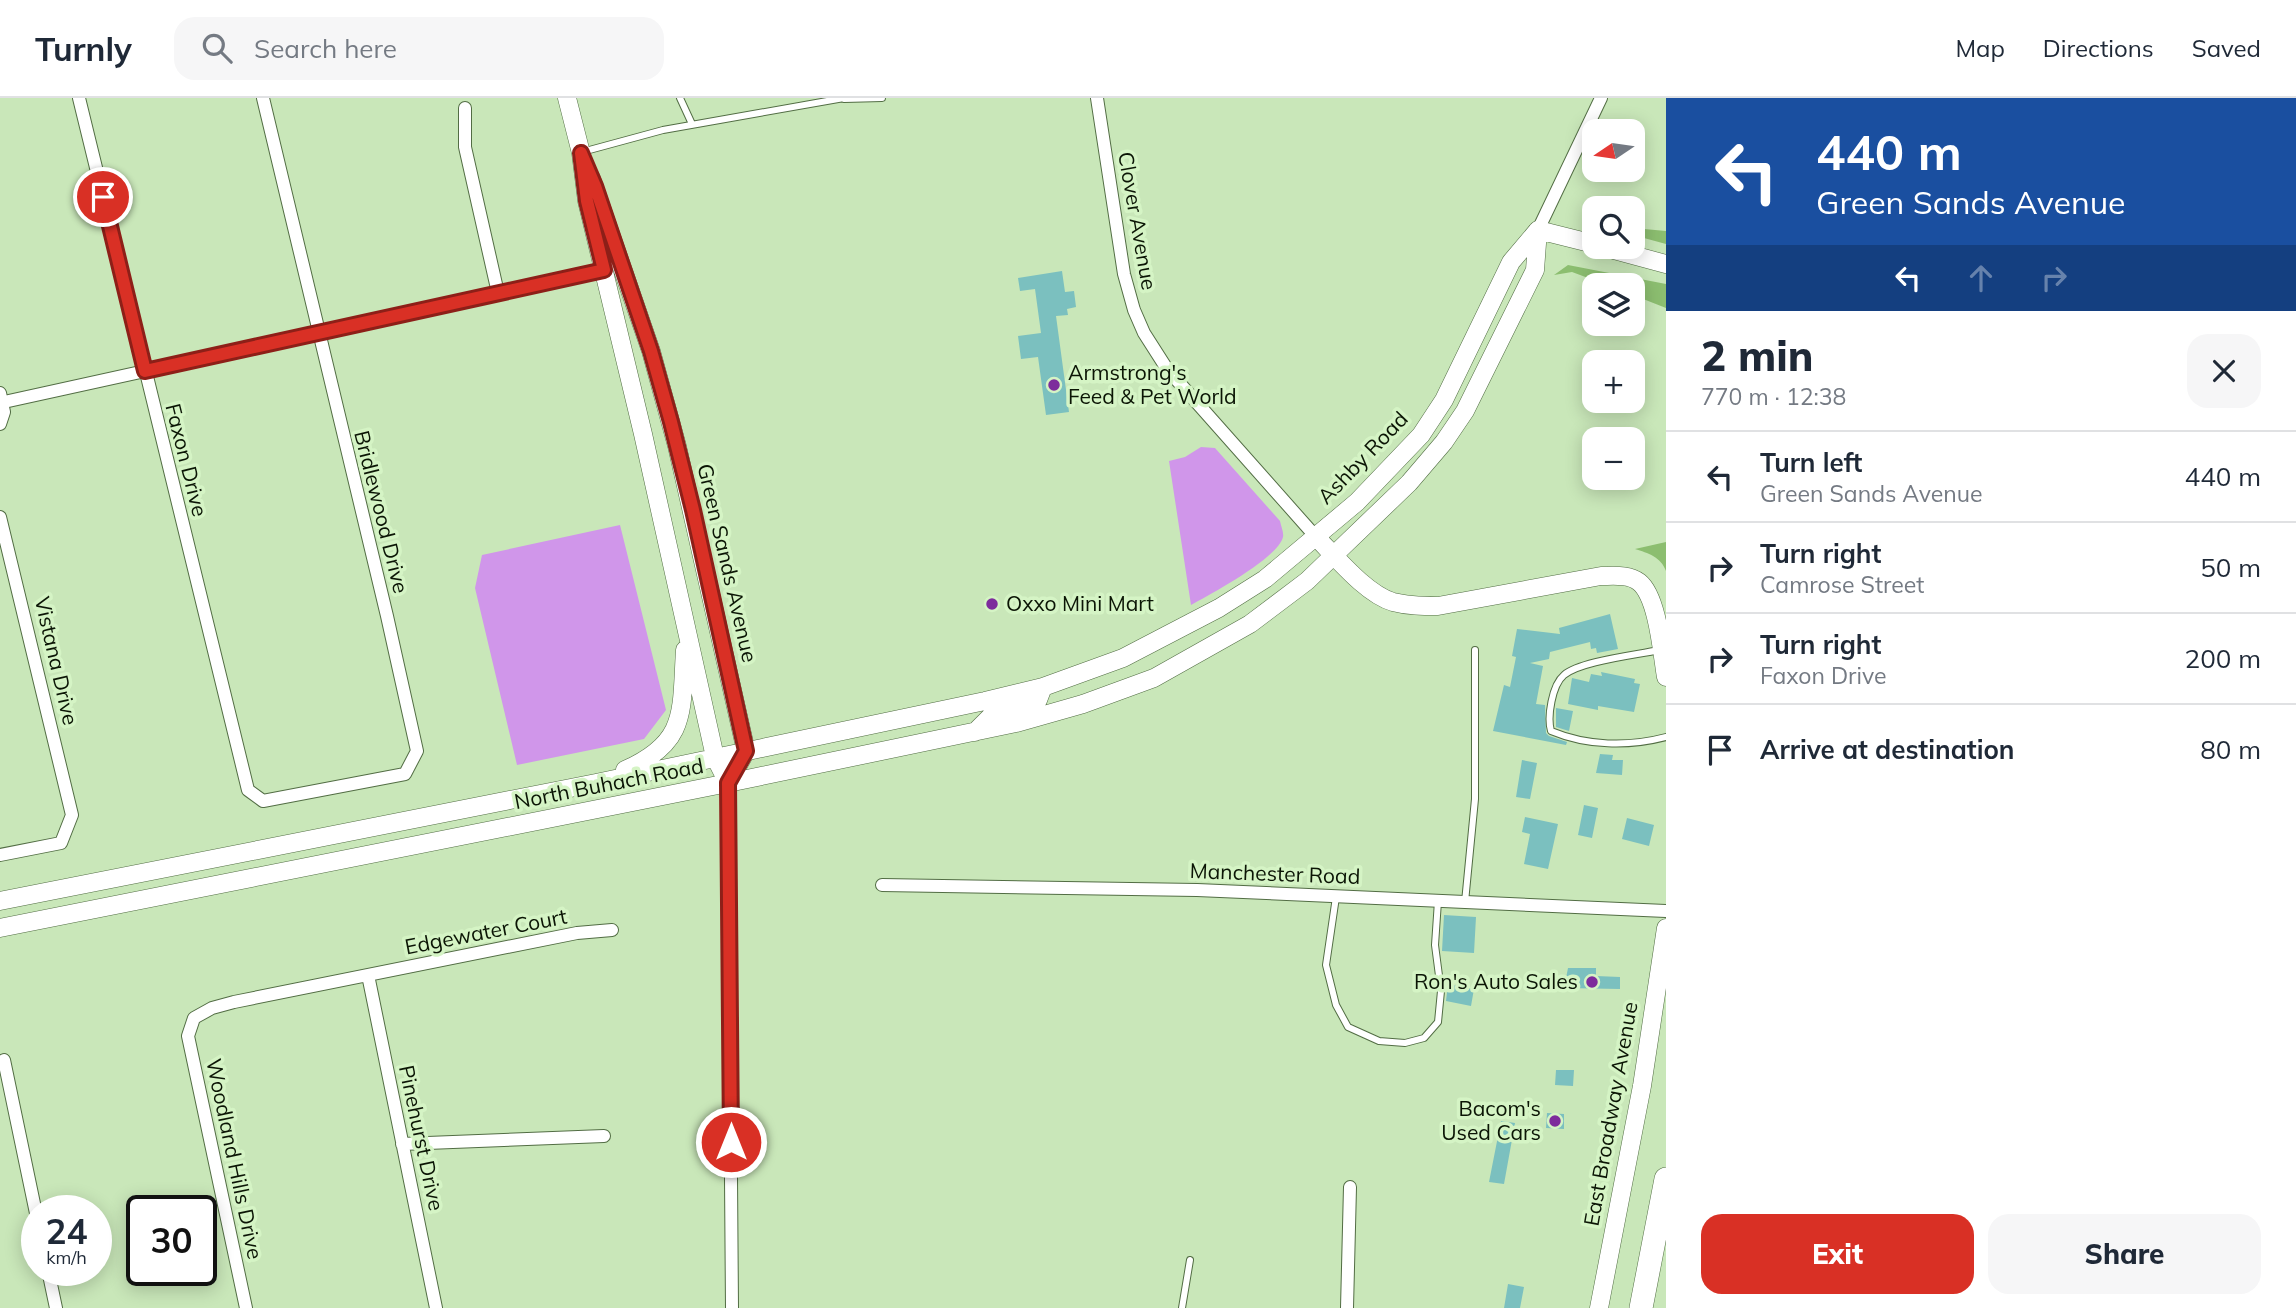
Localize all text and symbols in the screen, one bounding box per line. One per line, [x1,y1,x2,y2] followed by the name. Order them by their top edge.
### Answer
[174,17,664,80] search box
[35,28,132,69] text: Turnly
[198,29,236,67] icon: search
[254,32,397,65] text: Search here
[1955,33,2005,63] text: Map
[2043,33,2154,63] text: Directions
[2192,33,2261,63] text: Saved
[1582,119,1645,182] north arrow
[1582,119,1645,490] map controls
[1816,121,1962,182] text: 440 m
[1701,126,1792,217] icon: left
[1113,150,1163,292] street label: Clover Avenue
[73,167,133,227] pin
[84,178,122,216] icon: arrive
[1816,182,2126,222] text: Green Sands Avenue
[1582,196,1645,259] button: search
[1889,259,1927,297] icon: left
[1962,259,2000,297] icon: ahead
[2035,259,2073,297] icon: right
[1582,273,1645,336] button: layers
[1701,329,1814,382] text: 2 min
[2187,334,2261,408] button: close
[1582,350,1645,413] button: +
[1068,359,1237,409] place label: Armstrong's Feed & Pet World
[1046,377,1062,393] marker: Armstrong's Feed & Pet World
[1701,382,1846,411] text: 770 m · 12:38
[160,401,214,519] street label: Faxon Drive
[1312,406,1413,509] street label: Ashby Road
[1582,427,1645,490] button: −
[349,428,415,596] street label: Bridlewood Drive
[1760,446,1862,479] text: Turn left
[1701,458,1739,496] icon: left
[2185,460,2261,493] text: 440 m
[692,461,763,665] street label: Green Sands Avenue
[1760,479,1982,508] text: Green Sands Avenue
[1760,537,1881,570] text: Turn right
[1701,549,1739,587] icon: right
[2200,551,2261,584] text: 50 m
[1760,570,1924,599] text: Camrose Street
[1006,590,1154,616] place label: Oxxo Mini Mart
[30,594,84,728] street label: Vistana Drive
[984,596,1000,612] marker: Oxxo Mini Mart
[1760,628,1881,661] text: Turn right
[1701,640,1739,678] icon: right
[2185,642,2261,675] text: 200 m
[1760,661,1886,690] text: Faxon Drive
[1701,731,1739,769] icon: arrive
[1760,733,2015,766] text: Arrive at destination
[2200,733,2261,766] text: 80 m
[512,752,706,814] street label: North Buhach Road
[1189,857,1361,889] street label: Manchester Road
[403,903,569,959] street label: Edgewater Court
[1414,968,1578,994] place label: Ron's Auto Sales
[1584,974,1600,990] marker: Ron's Auto Sales
[1577,1000,1643,1228] street label: East Broadway Avenue
[201,1056,269,1261] street label: Woodland Hills Drive
[394,1063,450,1213] street label: Pinehurst Drive
[1441,1095,1541,1145] place label: Bacom's Used Cars
[694,1105,768,1179] position arrow
[1547,1113,1563,1129] marker: Bacom's Used Cars
[126,1195,217,1286] speed limit sign: 30
[45,1209,88,1253] text: 24
[1701,1214,1974,1294] button: Exit
[1988,1214,2261,1294] button: Share
[46,1246,87,1269] text: km/h

